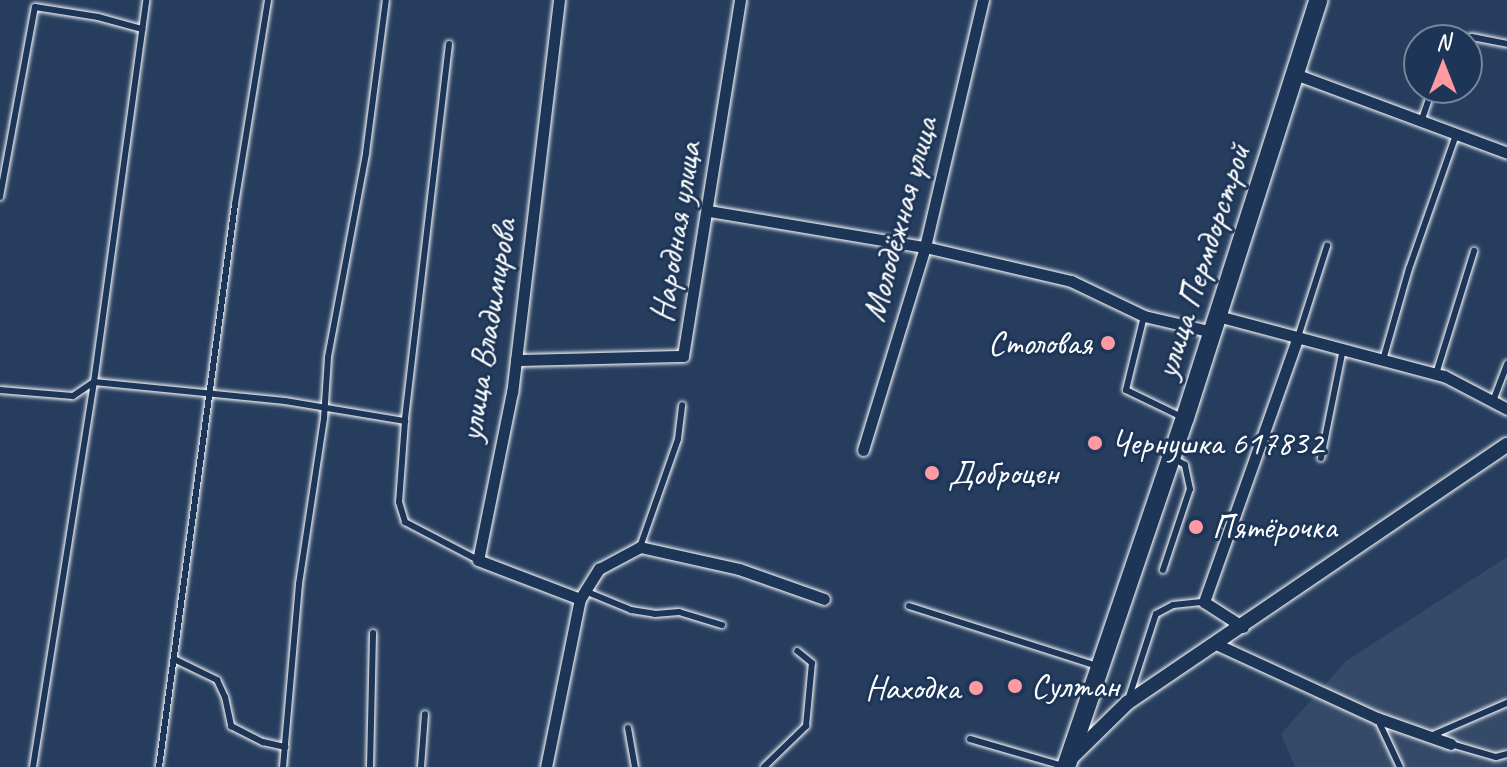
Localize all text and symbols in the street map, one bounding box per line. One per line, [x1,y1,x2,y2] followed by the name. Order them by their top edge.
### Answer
[1403,24,1483,104] north arrow
[1436,28,1450,56] text: N
[852,111,946,327] street label: Молодёжная улица
[640,138,710,326] street label: Народная улица
[1145,139,1259,383] street label: улица Пермдорстрой
[450,217,524,443] street label: улица Владимирова
[988,323,1092,363] place label: Столовая
[1099,334,1117,352] marker: Столовая
[1111,423,1323,463] place label: Чернушка 617832
[1086,434,1104,452] marker: Чернушка 617832
[948,453,1059,493] place label: Доброцен
[923,464,941,482] marker: Доброцен
[1212,507,1337,547] place label: Пятёрочка
[1187,518,1205,536] marker: Пятёрочка
[1031,666,1119,706] place label: Султан
[865,668,960,708] place label: Находка
[1006,677,1024,695] marker: Султан
[967,679,985,697] marker: Находка

